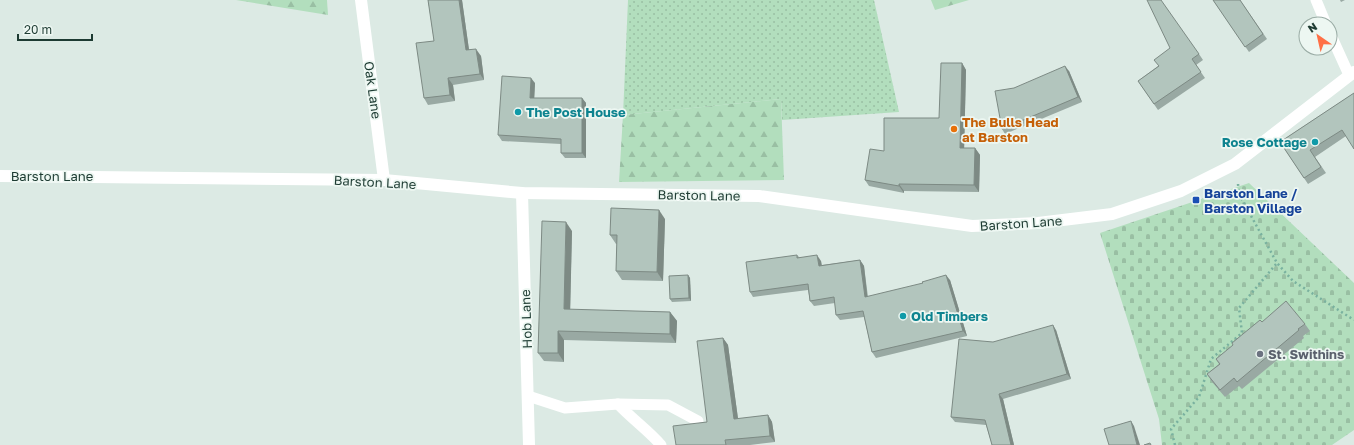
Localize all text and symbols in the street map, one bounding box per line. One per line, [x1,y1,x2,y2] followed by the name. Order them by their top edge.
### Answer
[18,16,92,42] scale bar
[1298,16,1338,56] north arrow
[1305,20,1319,35] text: N
[24,22,52,37] text: 20 m
[361,60,385,120] street label: Oak Lane
[526,104,626,120] place label: The Post House
[513,107,523,117] marker: The Post House
[962,114,1058,145] place label: The Bulls Head at Barston
[949,124,959,134] marker: The Bulls Head at Barston
[1222,134,1307,150] place label: Rose Cottage
[1310,137,1320,147] marker: Rose Cottage
[11,168,93,184] street label: Barston Lane
[333,172,417,192] street label: Barston Lane
[1204,185,1302,216] place label: Barston Lane / Barston Village
[658,186,740,204] street label: Barston Lane
[1191,195,1201,205] marker: Barston Lane / Barston Village
[979,212,1063,234] street label: Barston Lane
[517,289,535,349] street label: Hob Lane
[911,308,988,324] place label: Old Timbers
[898,311,908,321] marker: Old Timbers
[1268,346,1344,362] place label: St. Swithins
[1255,349,1265,359] marker: St. Swithins

